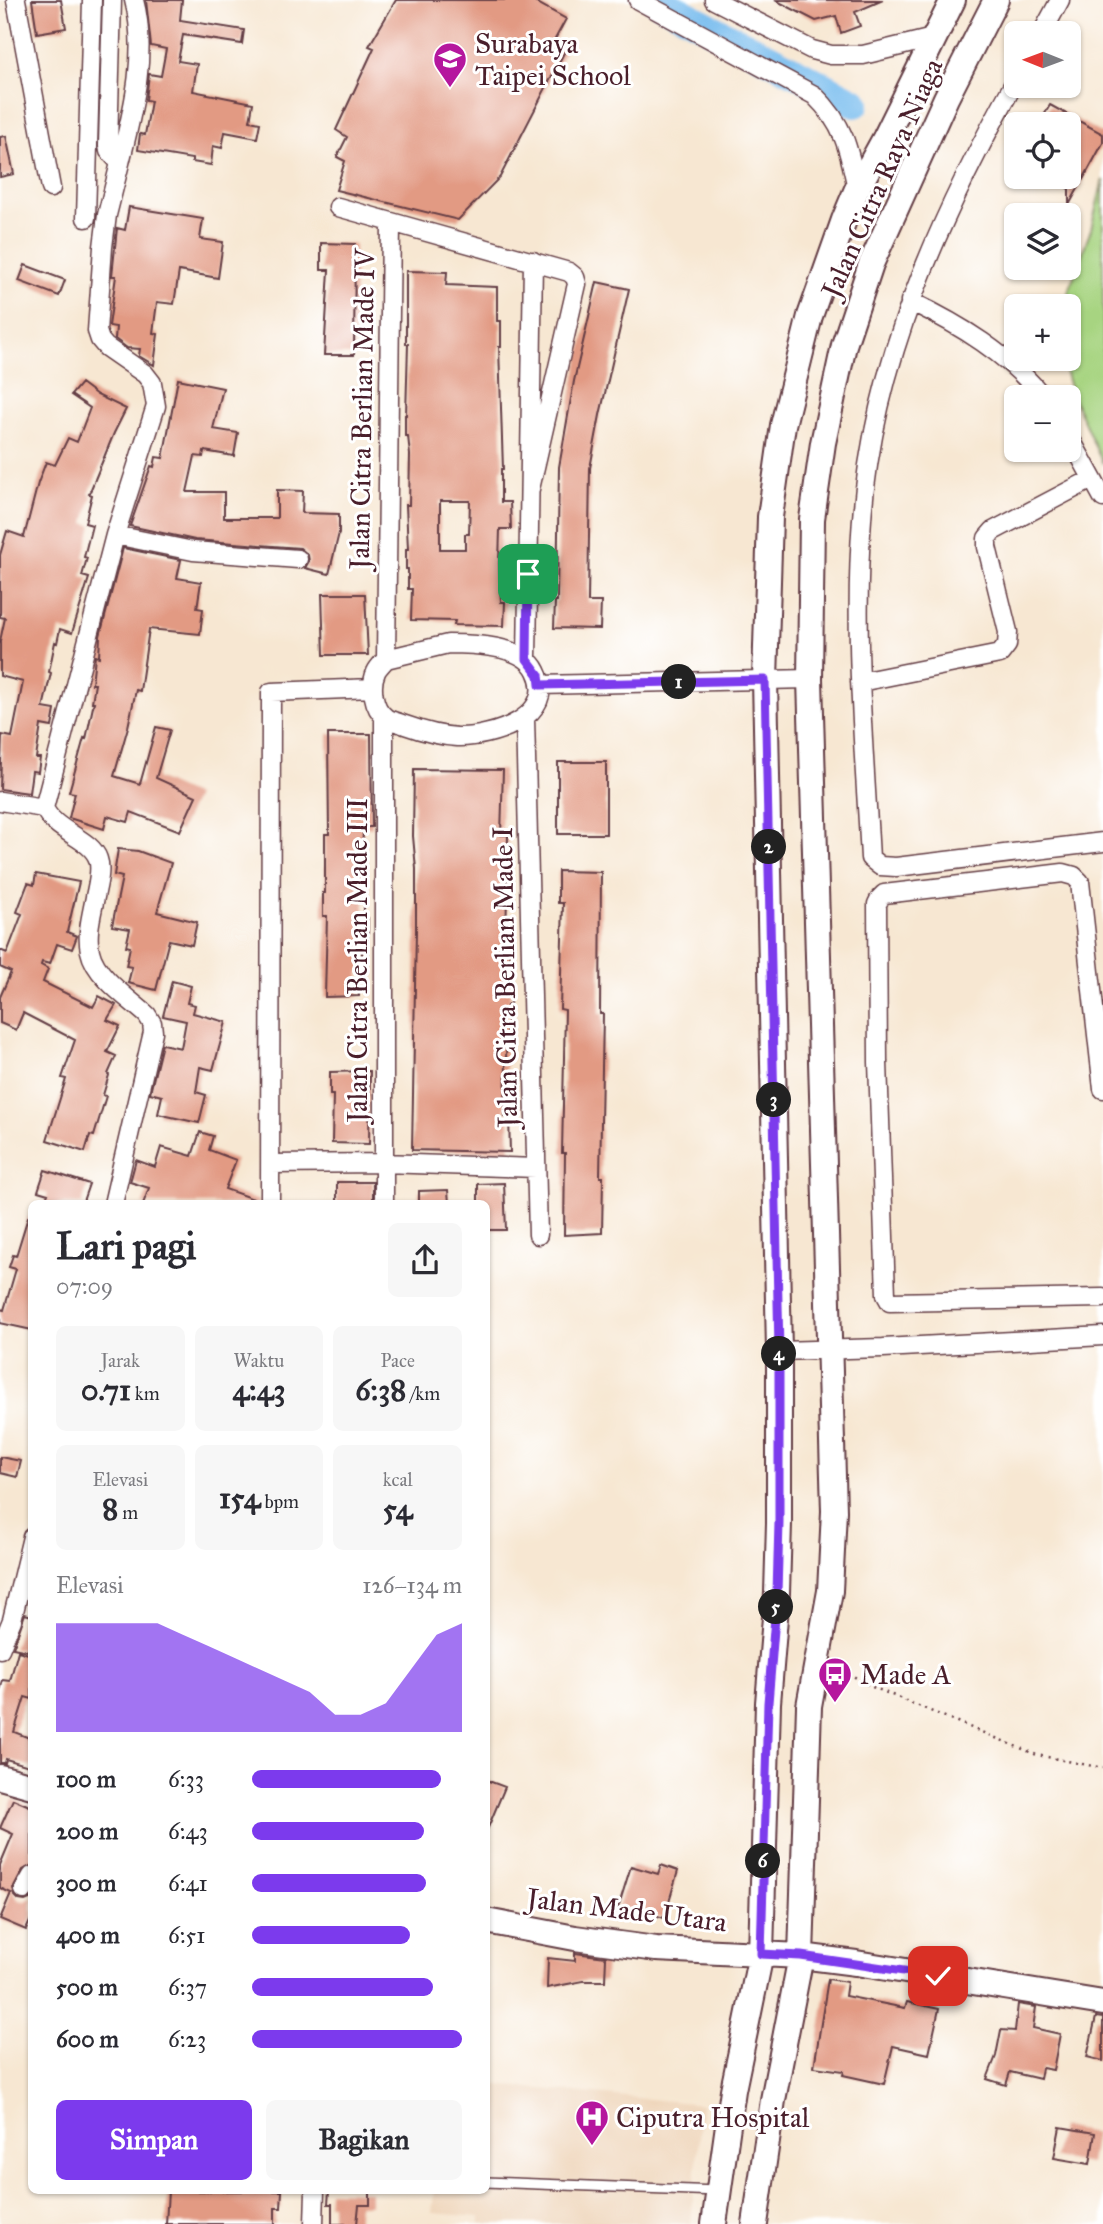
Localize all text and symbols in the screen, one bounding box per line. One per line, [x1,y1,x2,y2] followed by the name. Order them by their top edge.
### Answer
[1004,21,1082,98] north arrow
[1004,21,1081,462] map controls
[475,26,631,93] place label: Surabaya Taipei School
[431,40,469,89] school or university icon: Surabaya Taipei School
[812,53,951,306] street label: Jalan Citra Raya Niaga
[1004,112,1081,189] button: locate
[1004,203,1081,280] button: layers
[342,247,382,573] street label: Jalan Citra Berlian Made IV
[1004,294,1081,371] button: +
[1004,385,1081,462] button: −
[498,544,558,604] pin
[509,555,547,593] icon: arrive
[662,664,696,700] pin: 1
[675,670,682,693] text: 1
[340,797,375,1126] street label: Jalan Citra Berlian Made III
[485,826,525,1131] street label: Jalan Citra Berlian Made I
[752,830,786,864] pin: 2
[764,835,773,858] text: 2
[756,1082,792,1118] pin: 3
[770,1088,777,1111] text: 3
[56,1223,196,1269] text: Lari pagi
[388,1223,462,1297] button: share
[56,1272,113,1300] text: 07:09
[762,1336,796,1372] pin: 4
[773,1342,784,1365] text: 4
[101,1349,140,1372] text: Jarak
[234,1349,284,1372] text: Waktu
[380,1349,415,1372] text: Pace
[81,1372,131,1408] text: 0.71
[233,1372,285,1408] text: 4:43
[355,1372,406,1408] text: 6:38
[131,1382,160,1405] text: km
[406,1382,440,1405] text: /km
[92,1468,148,1491] text: Elevasi
[383,1468,413,1491] text: kcal
[219,1480,260,1516] text: 154
[260,1490,299,1513] text: bpm
[102,1491,118,1527] text: 8
[383,1491,413,1527] text: 54
[118,1501,138,1524] text: m
[56,1571,124,1599] text: Elevasi
[362,1571,462,1599] text: 126–134 m
[758,1590,794,1624] pin: 5
[771,1595,780,1618] text: 5
[816,1655,854,1704] bus stop icon: Made A
[860,1657,951,1692] place label: Made A
[56,1765,116,1793] text: 100 m
[168,1765,204,1793] text: 6:33
[56,1817,118,1845] text: 200 m
[168,1817,208,1845] text: 6:43
[746,1843,780,1878] pin: 6
[758,1849,767,1872] text: 6
[56,1869,116,1897] text: 300 m
[168,1869,208,1897] text: 6:41
[522,1880,729,1940] street label: Jalan Made Utara
[56,1921,120,1949] text: 400 m
[168,1921,205,1949] text: 6:51
[908,1946,968,2006] pin
[919,1957,957,1995] icon: check
[56,1973,118,2001] text: 500 m
[168,1973,207,2001] text: 6:37
[56,2025,119,2053] text: 600 m
[168,2025,206,2053] text: 6:23
[573,2098,611,2147] hospital icon: Ciputra Hospital
[56,2100,252,2180] button: Simpan
[266,2100,462,2180] button: Bagikan
[616,2100,810,2135] place label: Ciputra Hospital

